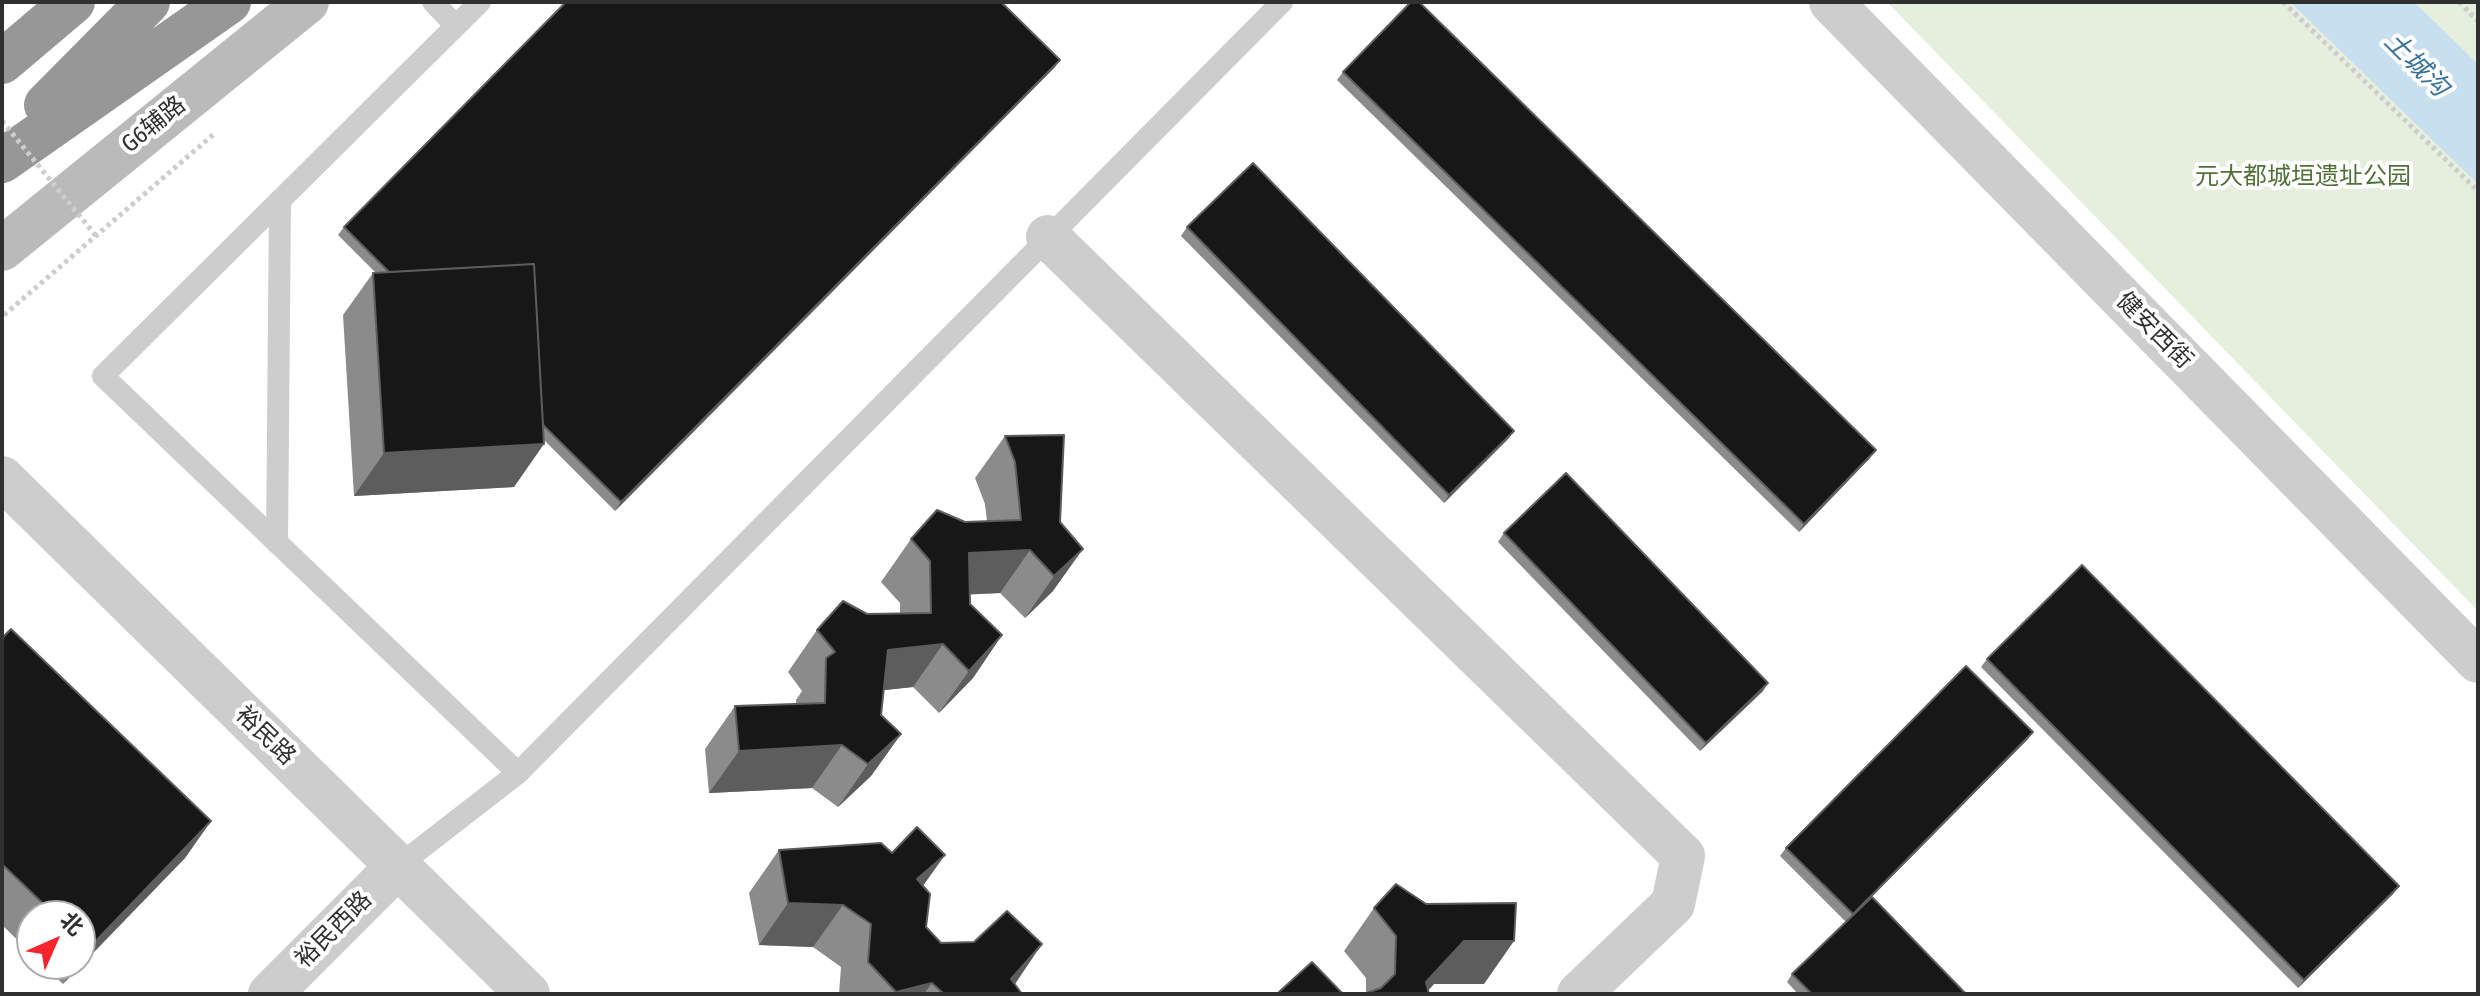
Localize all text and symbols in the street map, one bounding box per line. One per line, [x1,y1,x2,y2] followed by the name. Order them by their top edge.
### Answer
[2377,26,2455,104] water label: 土城沟
[116,91,192,159] street label: G6辅路
[2195,163,2411,191] park label: 元大都城垣遗址公园
[2110,287,2198,375] street label: 健安西街
[229,701,301,771] street label: 裕民路
[290,886,378,974] street label: 裕民西路
[16,900,96,980] north arrow
[55,907,89,941] text: 北

